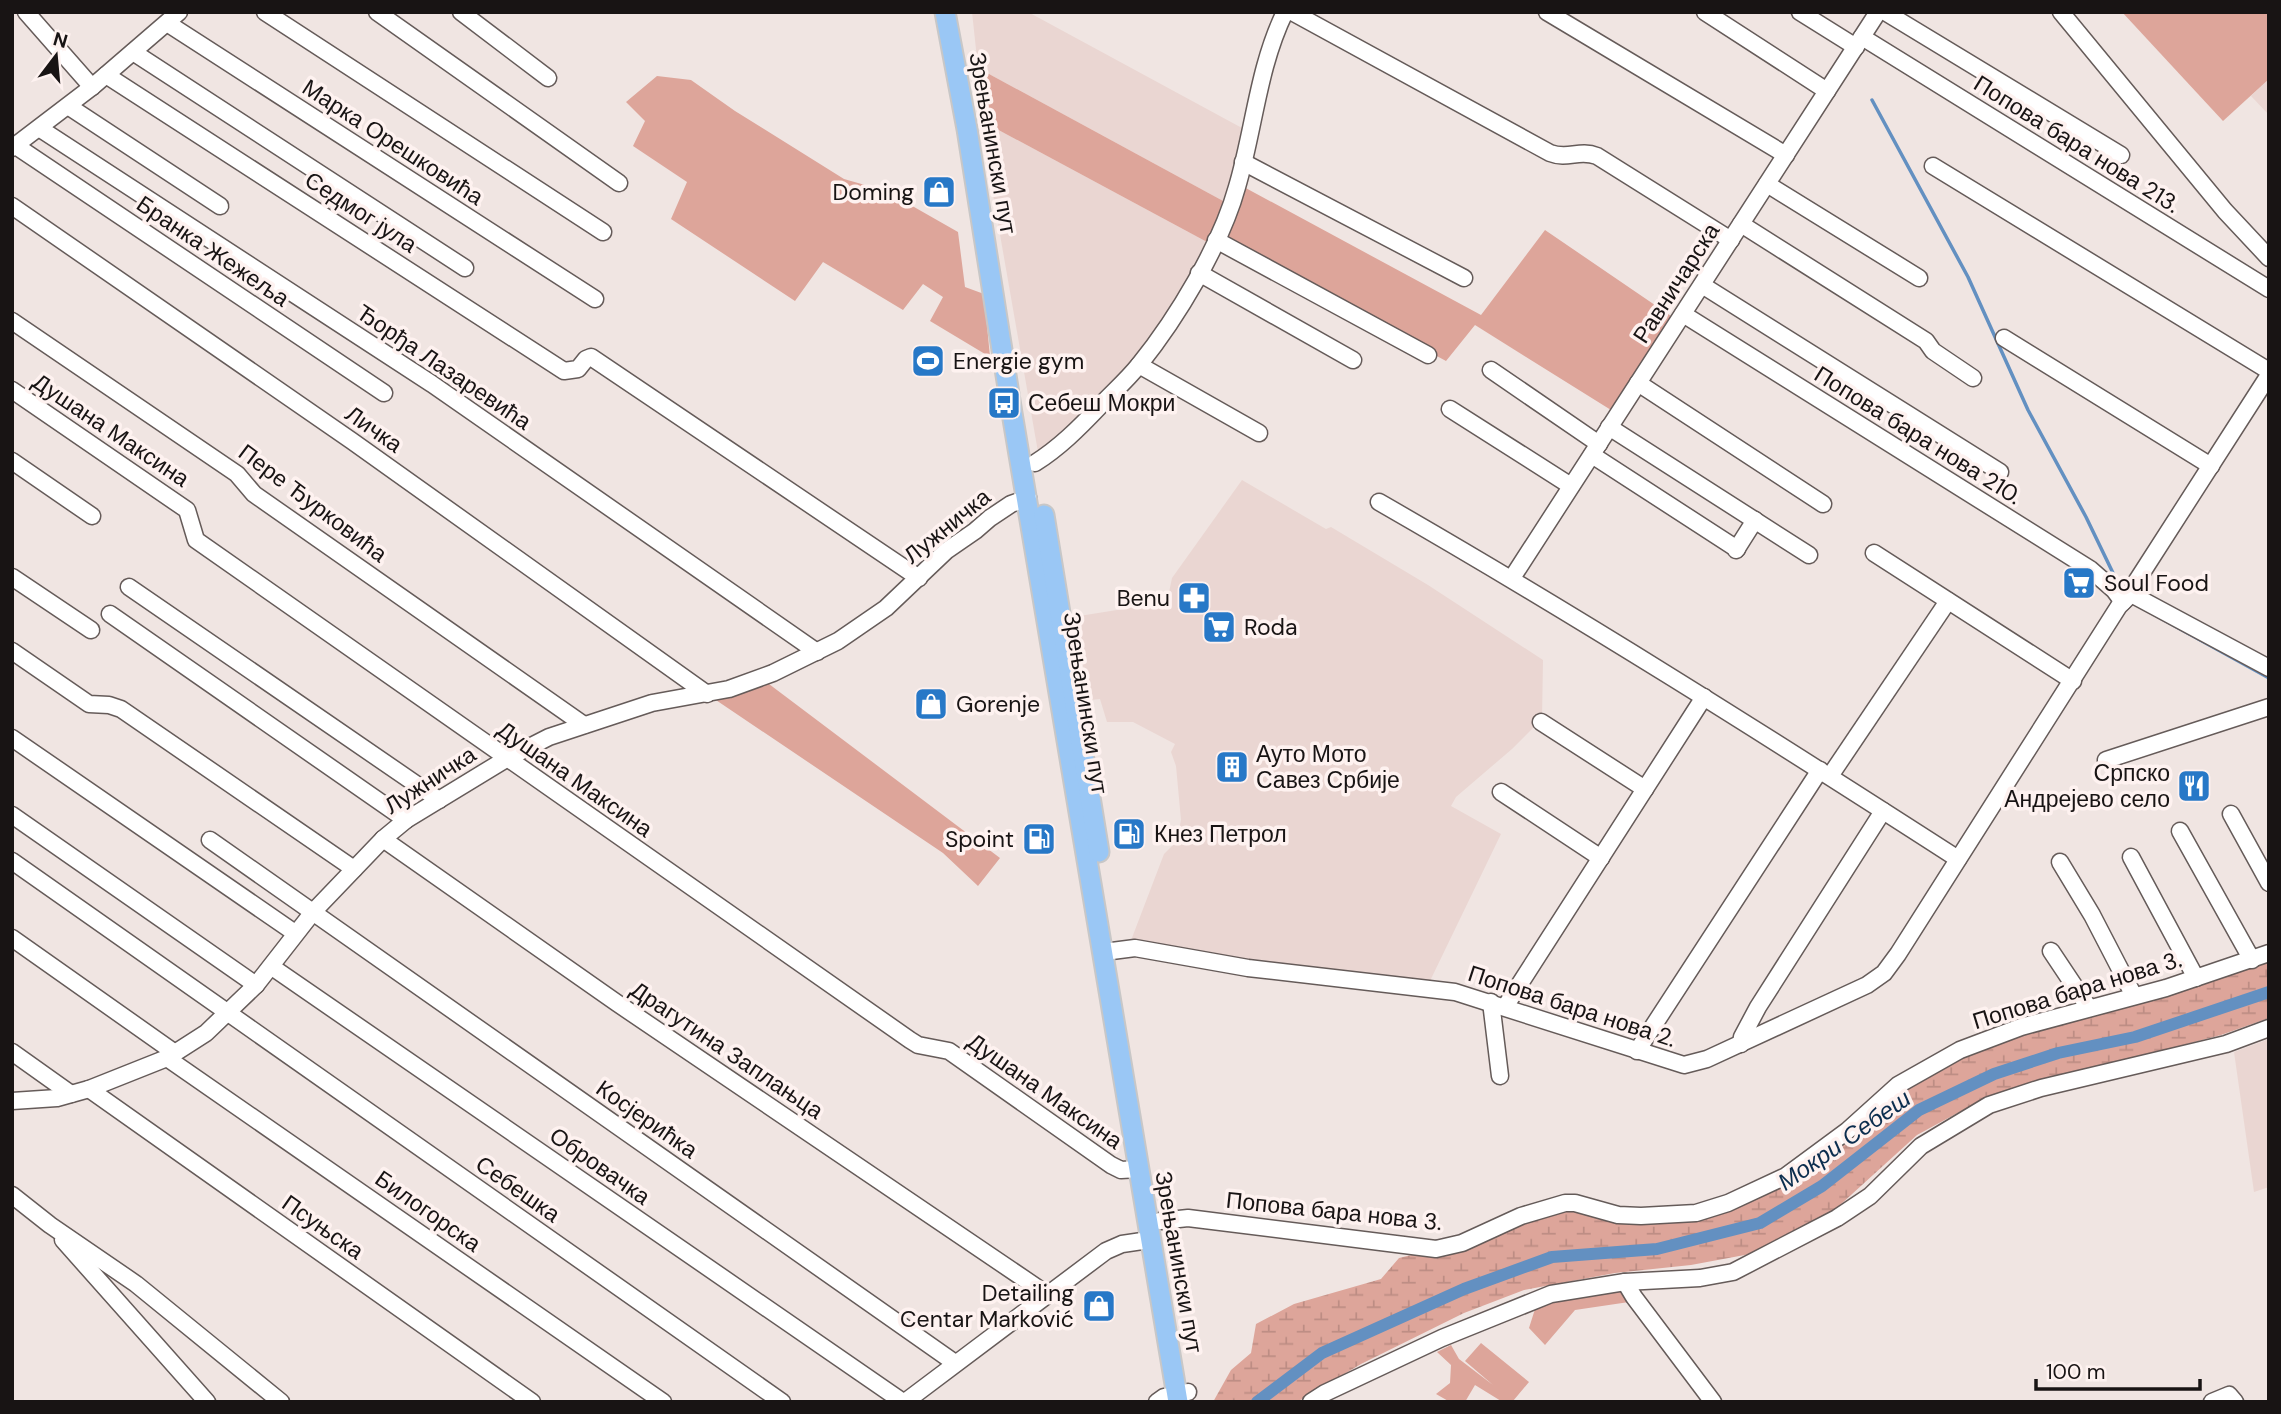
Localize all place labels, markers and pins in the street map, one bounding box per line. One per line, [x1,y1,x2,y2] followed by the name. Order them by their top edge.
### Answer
[920,173,958,211] shop icon: Doming
[832,177,914,207] place label: Doming
[909,342,947,380] sports icon: Energie gym
[953,346,1084,376] place label: Energie gym
[985,384,1023,422] bus stop icon: Себеш Мокри
[1028,388,1175,418] place label: Себеш Мокри
[2060,564,2098,602] supermarket icon: Soul Food
[2104,568,2209,598] place label: Soul Food
[1175,579,1213,617] pharmacy icon: Benu
[1117,583,1170,613] place label: Benu
[1200,608,1238,646] supermarket icon: Roda
[1244,612,1298,642] place label: Roda
[912,685,950,723] shop icon: Gorenje
[956,689,1040,719] place label: Gorenje
[1256,739,1400,795] place label: Ауто Мото Савез Србије
[1213,748,1251,786] building icon: Ауто Мото Савез Србије
[2004,758,2170,814] place label: Српско Андрејево село
[2175,767,2213,805] restaurant icon: Српско Андрејево село
[1110,815,1148,853] fuel station icon: Кнез Петрол
[1154,819,1287,849] place label: Кнез Петрол
[1020,820,1058,858] fuel station icon: Spoint
[945,824,1014,854] place label: Spoint
[900,1278,1074,1334] place label: Detailing Centar Marković
[1080,1287,1118,1325] shop icon: Detailing Centar Marković

